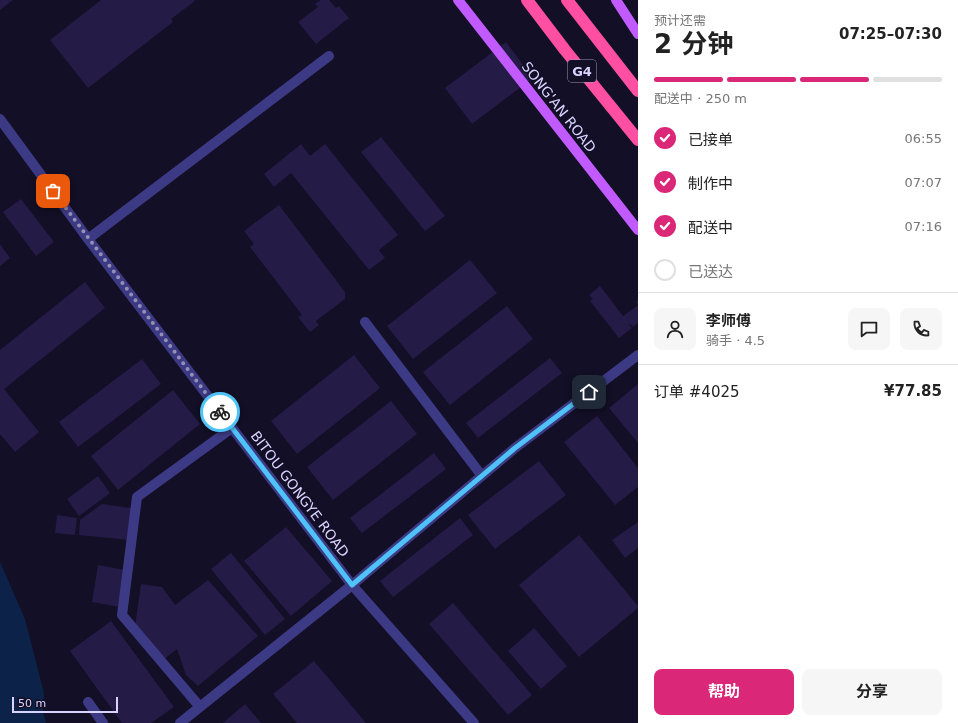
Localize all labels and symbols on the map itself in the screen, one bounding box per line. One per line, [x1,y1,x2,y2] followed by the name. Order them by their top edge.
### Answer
[519,59,599,155] street label: SONG'AN ROAD
[568,60,596,82] road number: G4
[36,174,70,208] pin
[572,375,606,409] pin
[200,392,240,432] courier
[248,428,352,560] street label: BITOU GONGYE ROAD
[12,695,118,714] scale bar

